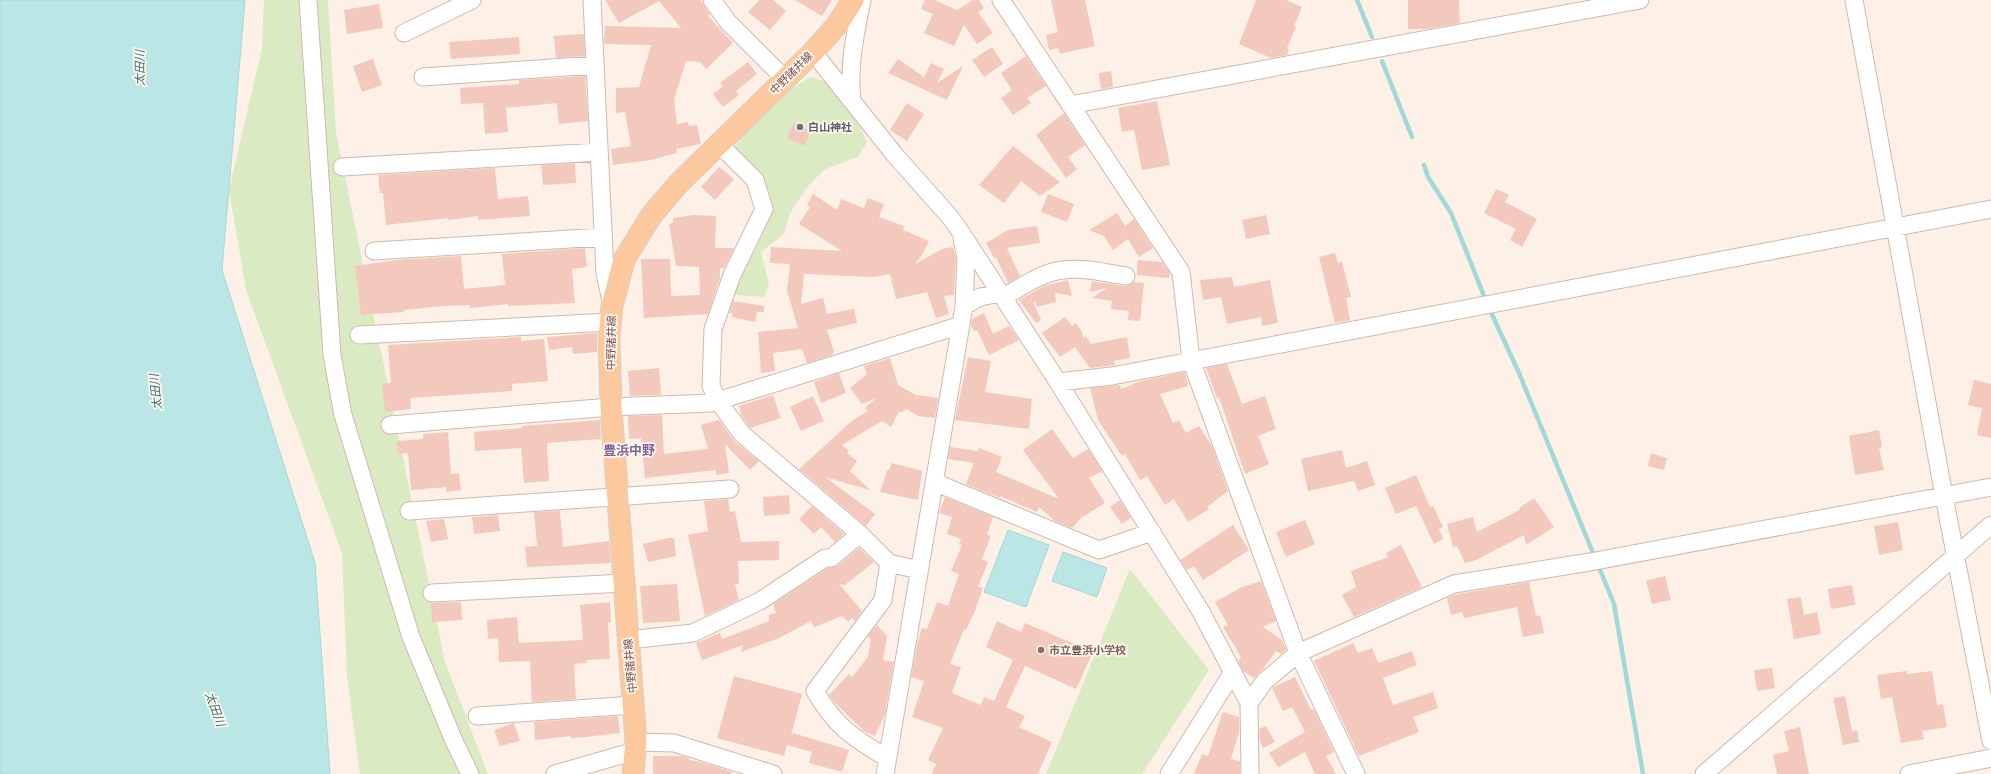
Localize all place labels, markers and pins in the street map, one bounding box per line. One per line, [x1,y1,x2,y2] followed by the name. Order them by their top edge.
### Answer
[808,121,852,134] place label: 白山神社
[795,122,805,132] marker: 白山神社
[1049,644,1126,657] place label: 市立豊浜小学校
[1036,645,1046,655] marker: 市立豊浜小学校

